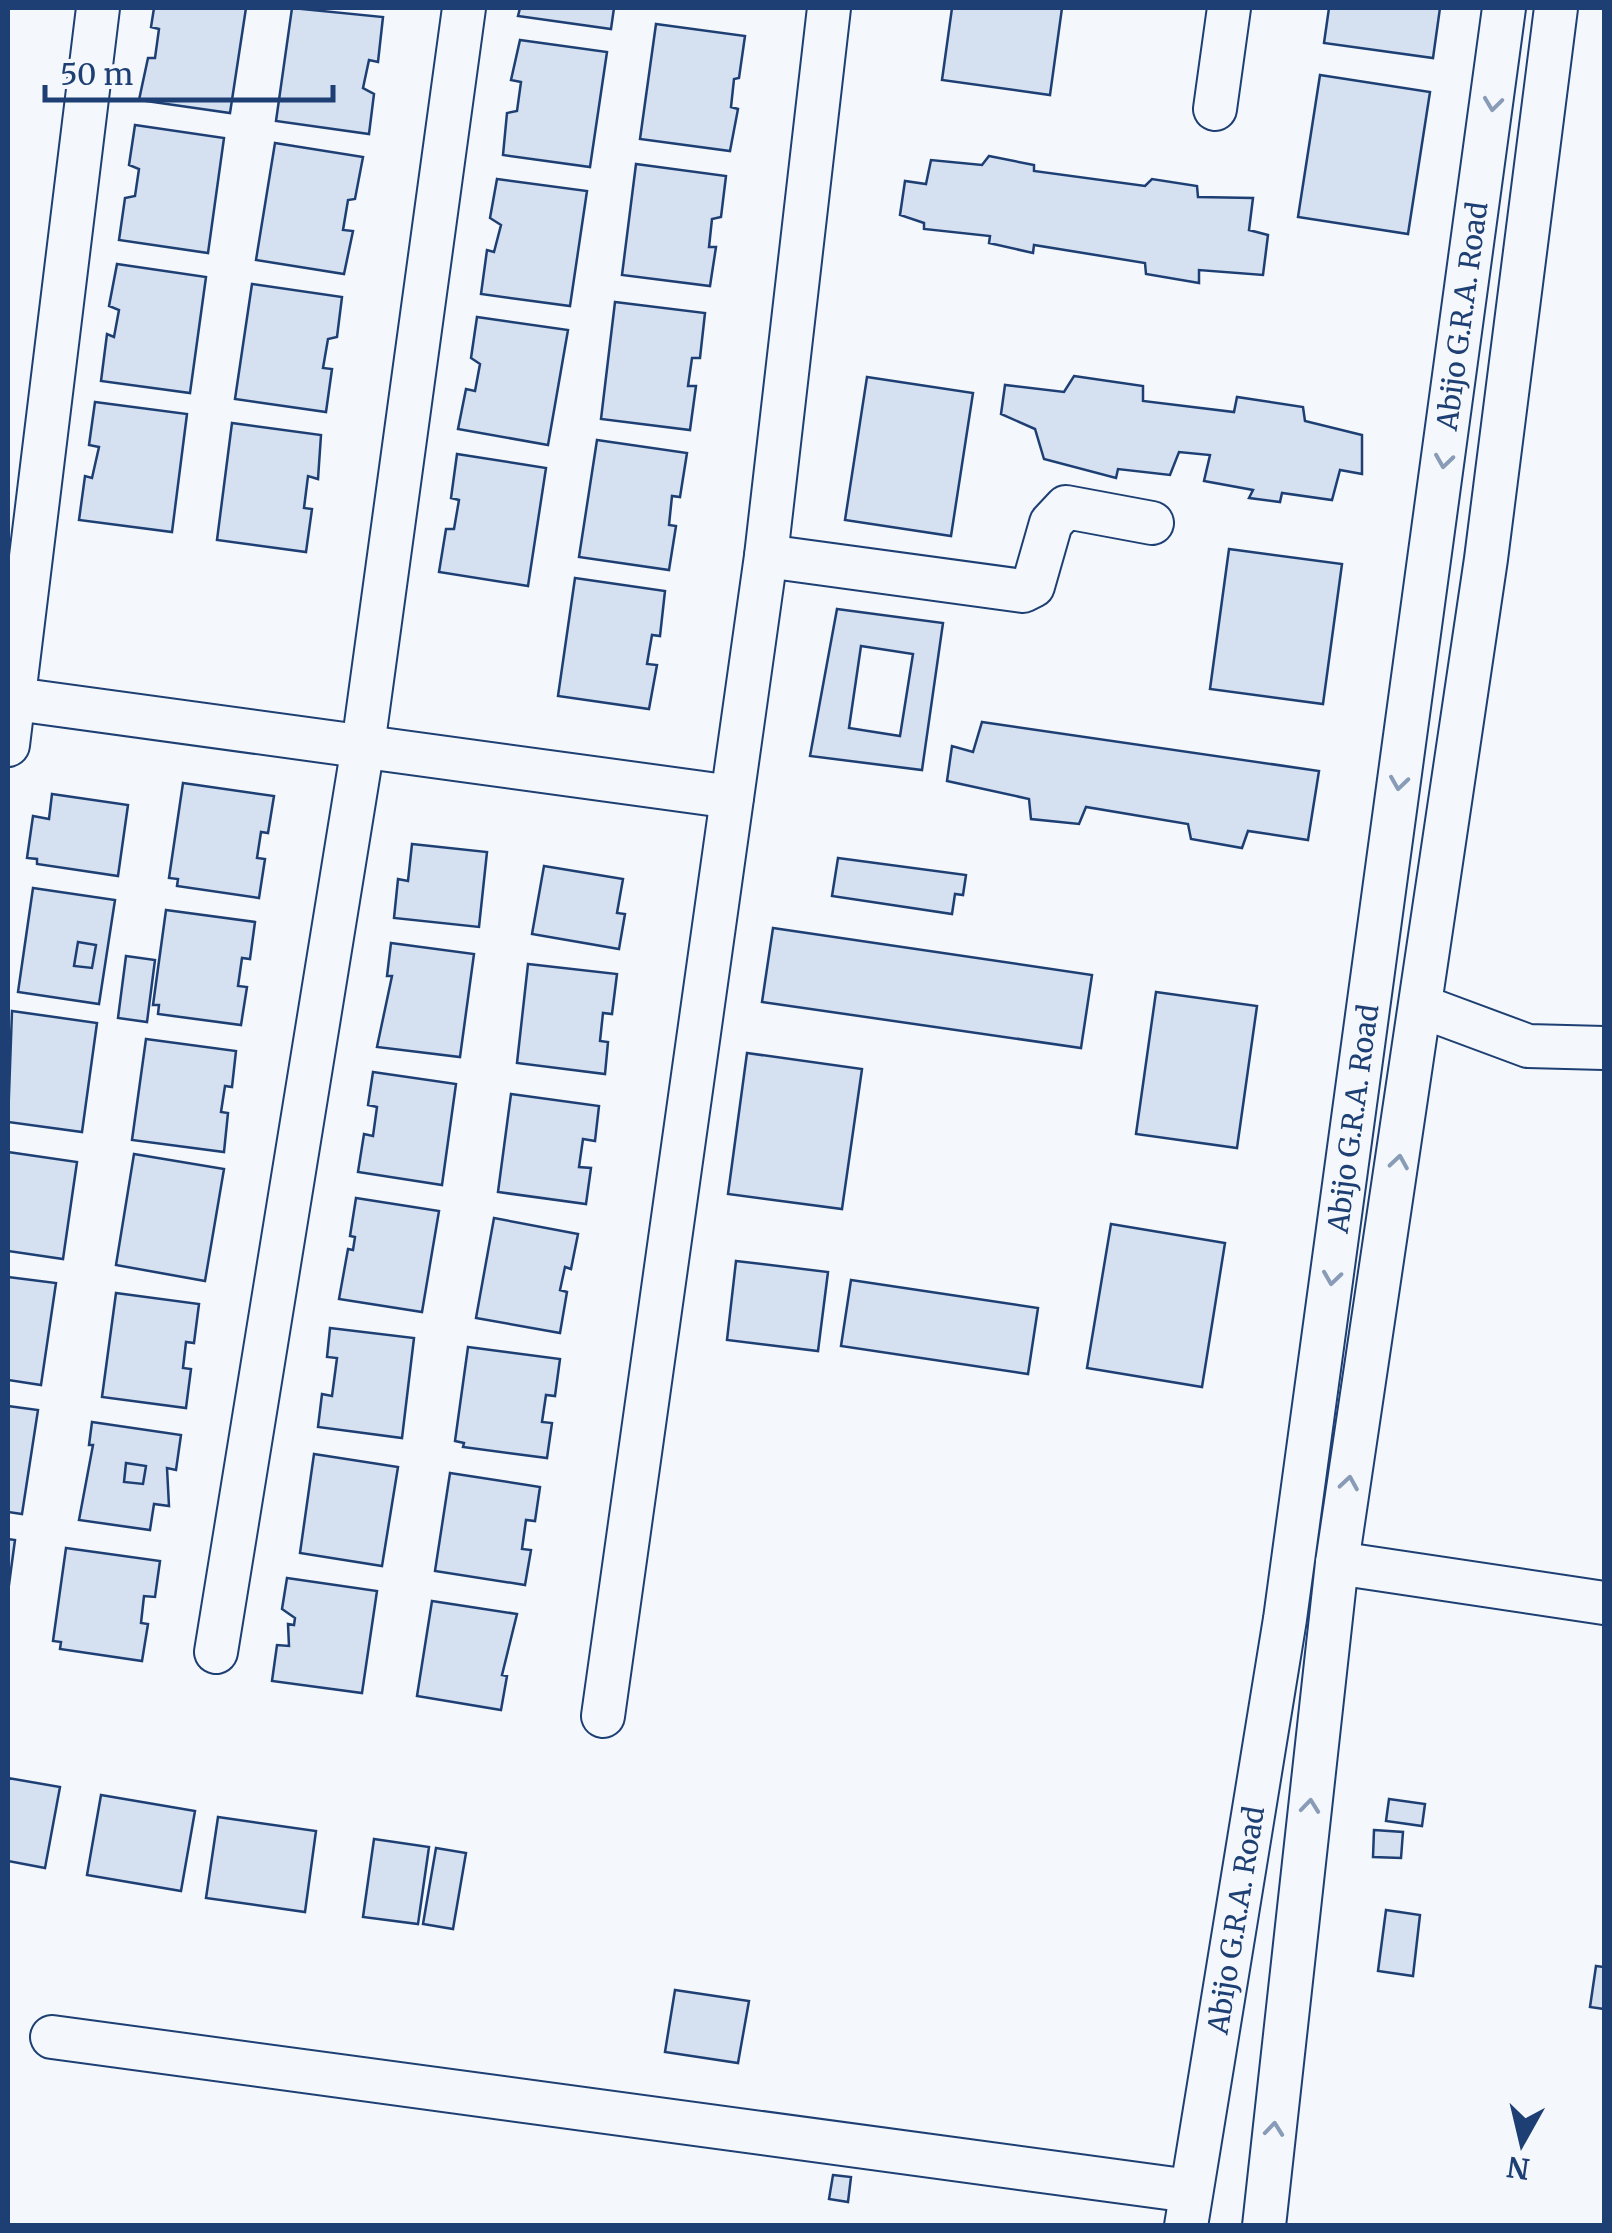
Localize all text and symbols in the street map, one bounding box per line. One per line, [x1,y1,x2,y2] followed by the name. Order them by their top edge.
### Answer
[45,40,332,102] scale bar
[60,55,133,93] text: 50 m
[1483,97,1504,113] one-way arrow
[1429,199,1495,433] street label: Abijo G.R.A. Road
[1435,453,1456,469] one-way arrow
[1390,775,1411,791] one-way arrow
[1320,1002,1386,1236] street label: Abijo G.R.A. Road
[1387,1153,1408,1170] one-way arrow
[1322,1270,1343,1287] one-way arrow
[1338,1475,1359,1491] one-way arrow
[1299,1797,1320,1813] one-way arrow
[1199,1803,1272,2038] street label: Abijo G.R.A. Road
[1472,2093,1572,2193] north arrow
[1263,2120,1284,2136] one-way arrow
[1505,2148,1532,2187] text: N

